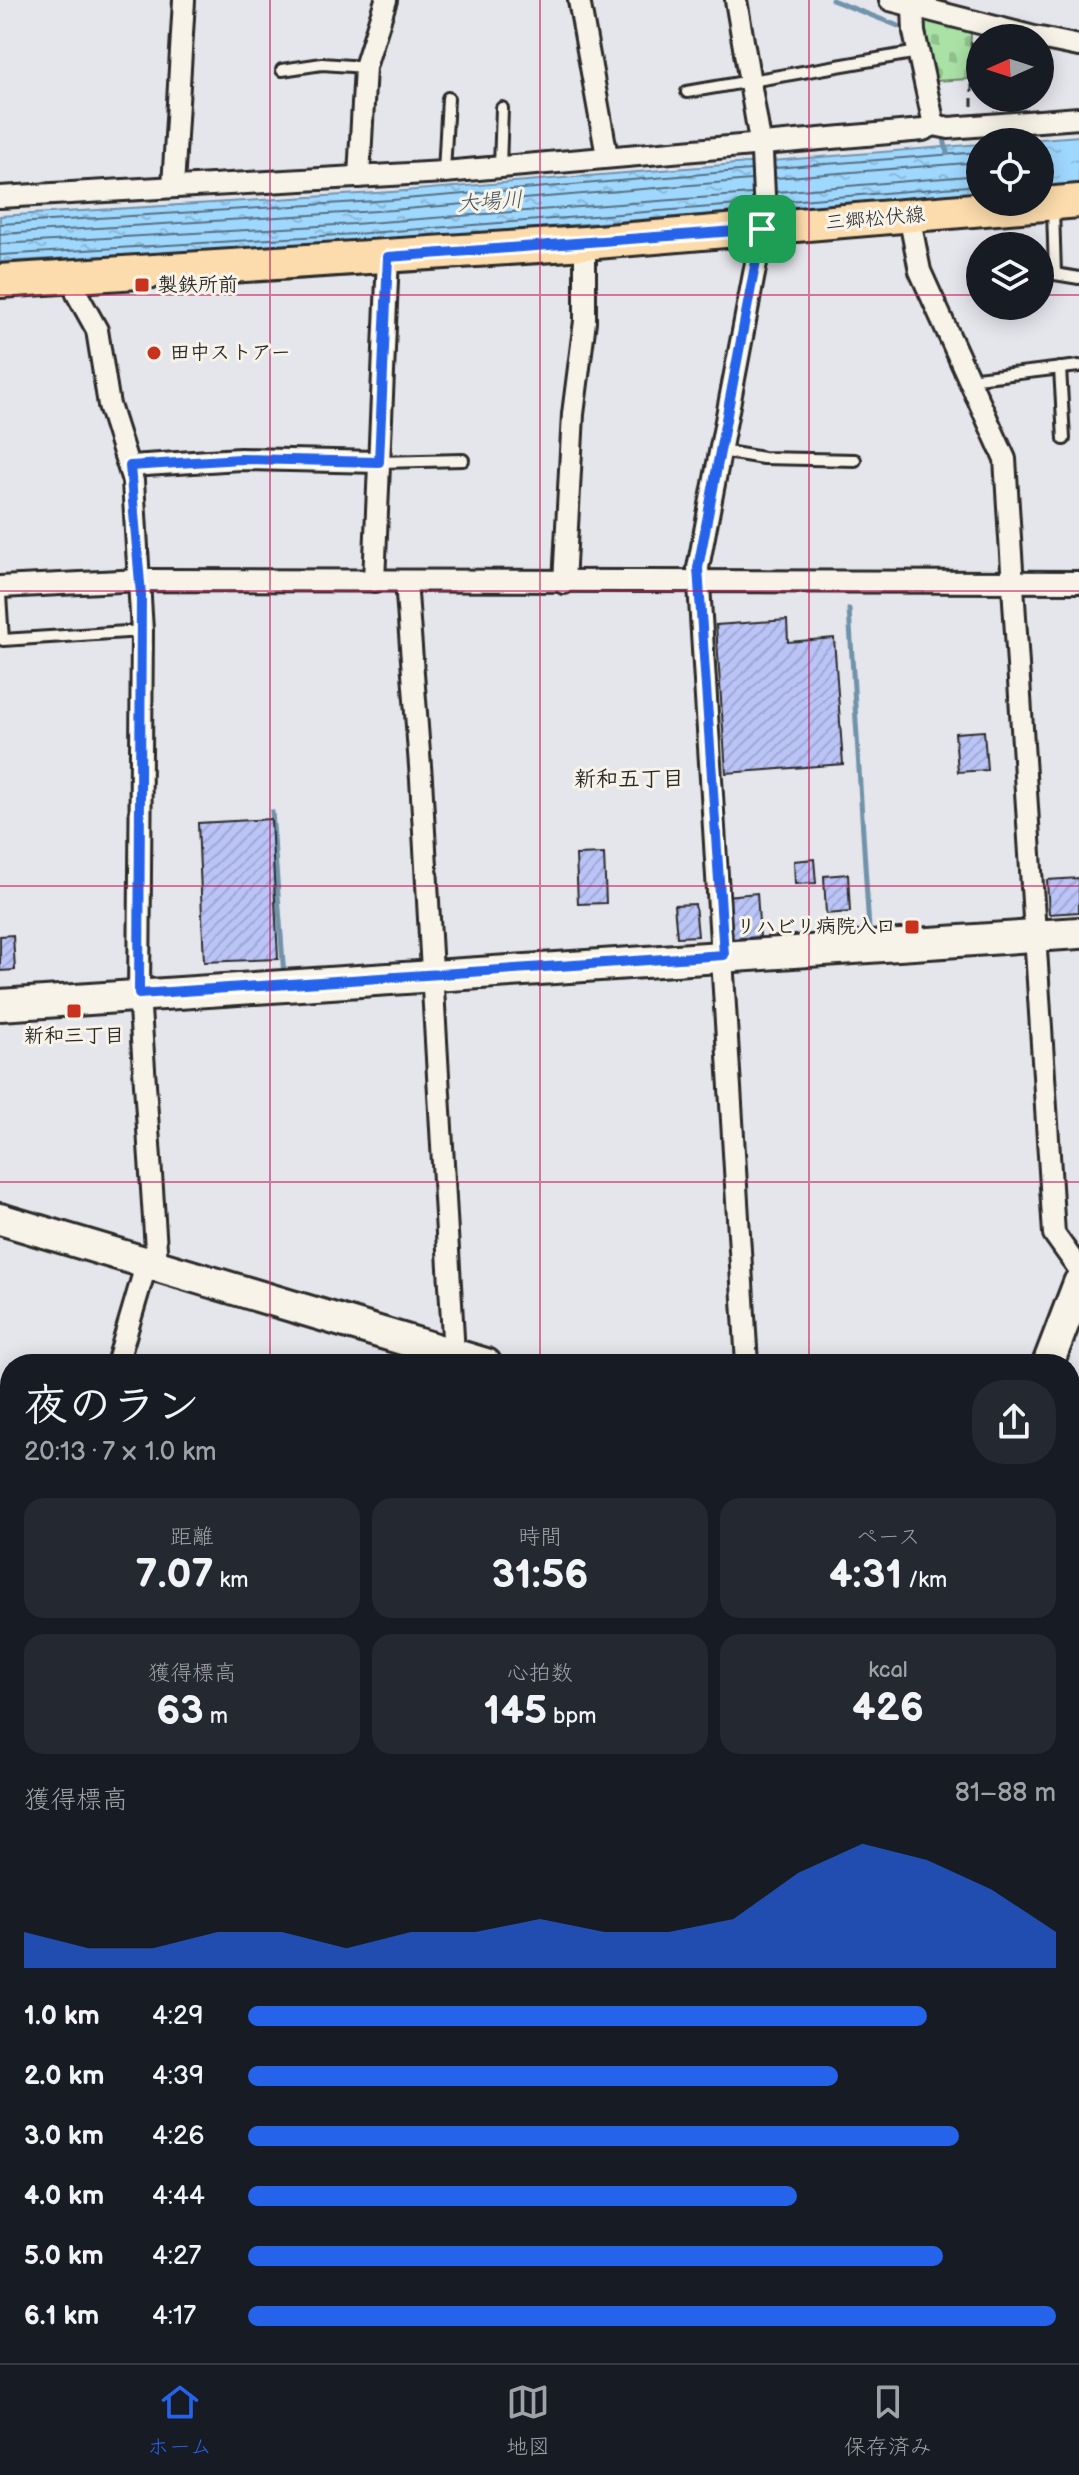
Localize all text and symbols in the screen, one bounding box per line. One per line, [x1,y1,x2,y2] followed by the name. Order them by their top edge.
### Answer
[966,24,1054,112] north arrow
[966,24,1054,320] map controls
[966,128,1054,216] button: locate
[456,186,524,218] water label: 大場川
[728,195,796,263] pin
[824,203,926,235] street label: 三郷松伏線
[740,207,784,251] icon: arrive
[966,232,1054,320] button: layers
[158,273,238,297] place label: 製鉄所前
[133,276,151,294] marker: 製鉄所前
[170,341,291,365] place label: 田中ストアー
[145,344,163,362] marker: 田中ストアー
[574,766,684,793] district label: 新和五丁目
[736,915,896,939] place label: リハビリ病院入口
[903,918,921,936] marker: リハビリ病院入口
[65,1002,83,1020] marker: 新和三丁目
[24,1024,124,1048] place label: 新和三丁目
[24,1380,200,1433] text: 夜のラン
[972,1380,1056,1464] button: share
[24,1437,216,1468] text: 20:13 · 7 × 1.0 km
[170,1524,214,1551] text: 距離
[518,1524,562,1551] text: 時間
[856,1524,920,1551] text: ペース
[136,1551,213,1599] text: 7.07
[491,1551,589,1599] text: 31:56
[829,1551,902,1599] text: 4:31
[213,1567,248,1594] text: km
[902,1567,947,1594] text: /km
[868,1657,908,1684] text: kcal
[148,1660,236,1687] text: 獲得標高
[507,1660,573,1687] text: 心拍数
[852,1684,924,1732] text: 426
[156,1687,204,1735] text: 63
[484,1687,547,1735] text: 145
[204,1703,228,1730] text: m
[547,1703,596,1730] text: bpm
[955,1778,1056,1809] text: 81–88 m
[24,1785,128,1816] text: 獲得標高
[24,2001,100,2032] text: 1.0 km
[152,2001,203,2032] text: 4:29
[24,2061,104,2092] text: 2.0 km
[152,2061,204,2092] text: 4:39
[24,2121,104,2152] text: 3.0 km
[152,2121,204,2152] text: 4:26
[24,2181,104,2212] text: 4.0 km
[152,2181,205,2212] text: 4:44
[24,2241,104,2272] text: 5.0 km
[152,2241,201,2272] text: 4:27
[24,2301,99,2332] text: 6.1 km
[152,2301,196,2332] text: 4:17
[147,2380,212,2461] tab: ホーム
[506,2380,550,2461] tab: 地図
[844,2380,932,2461] tab: 保存済み

